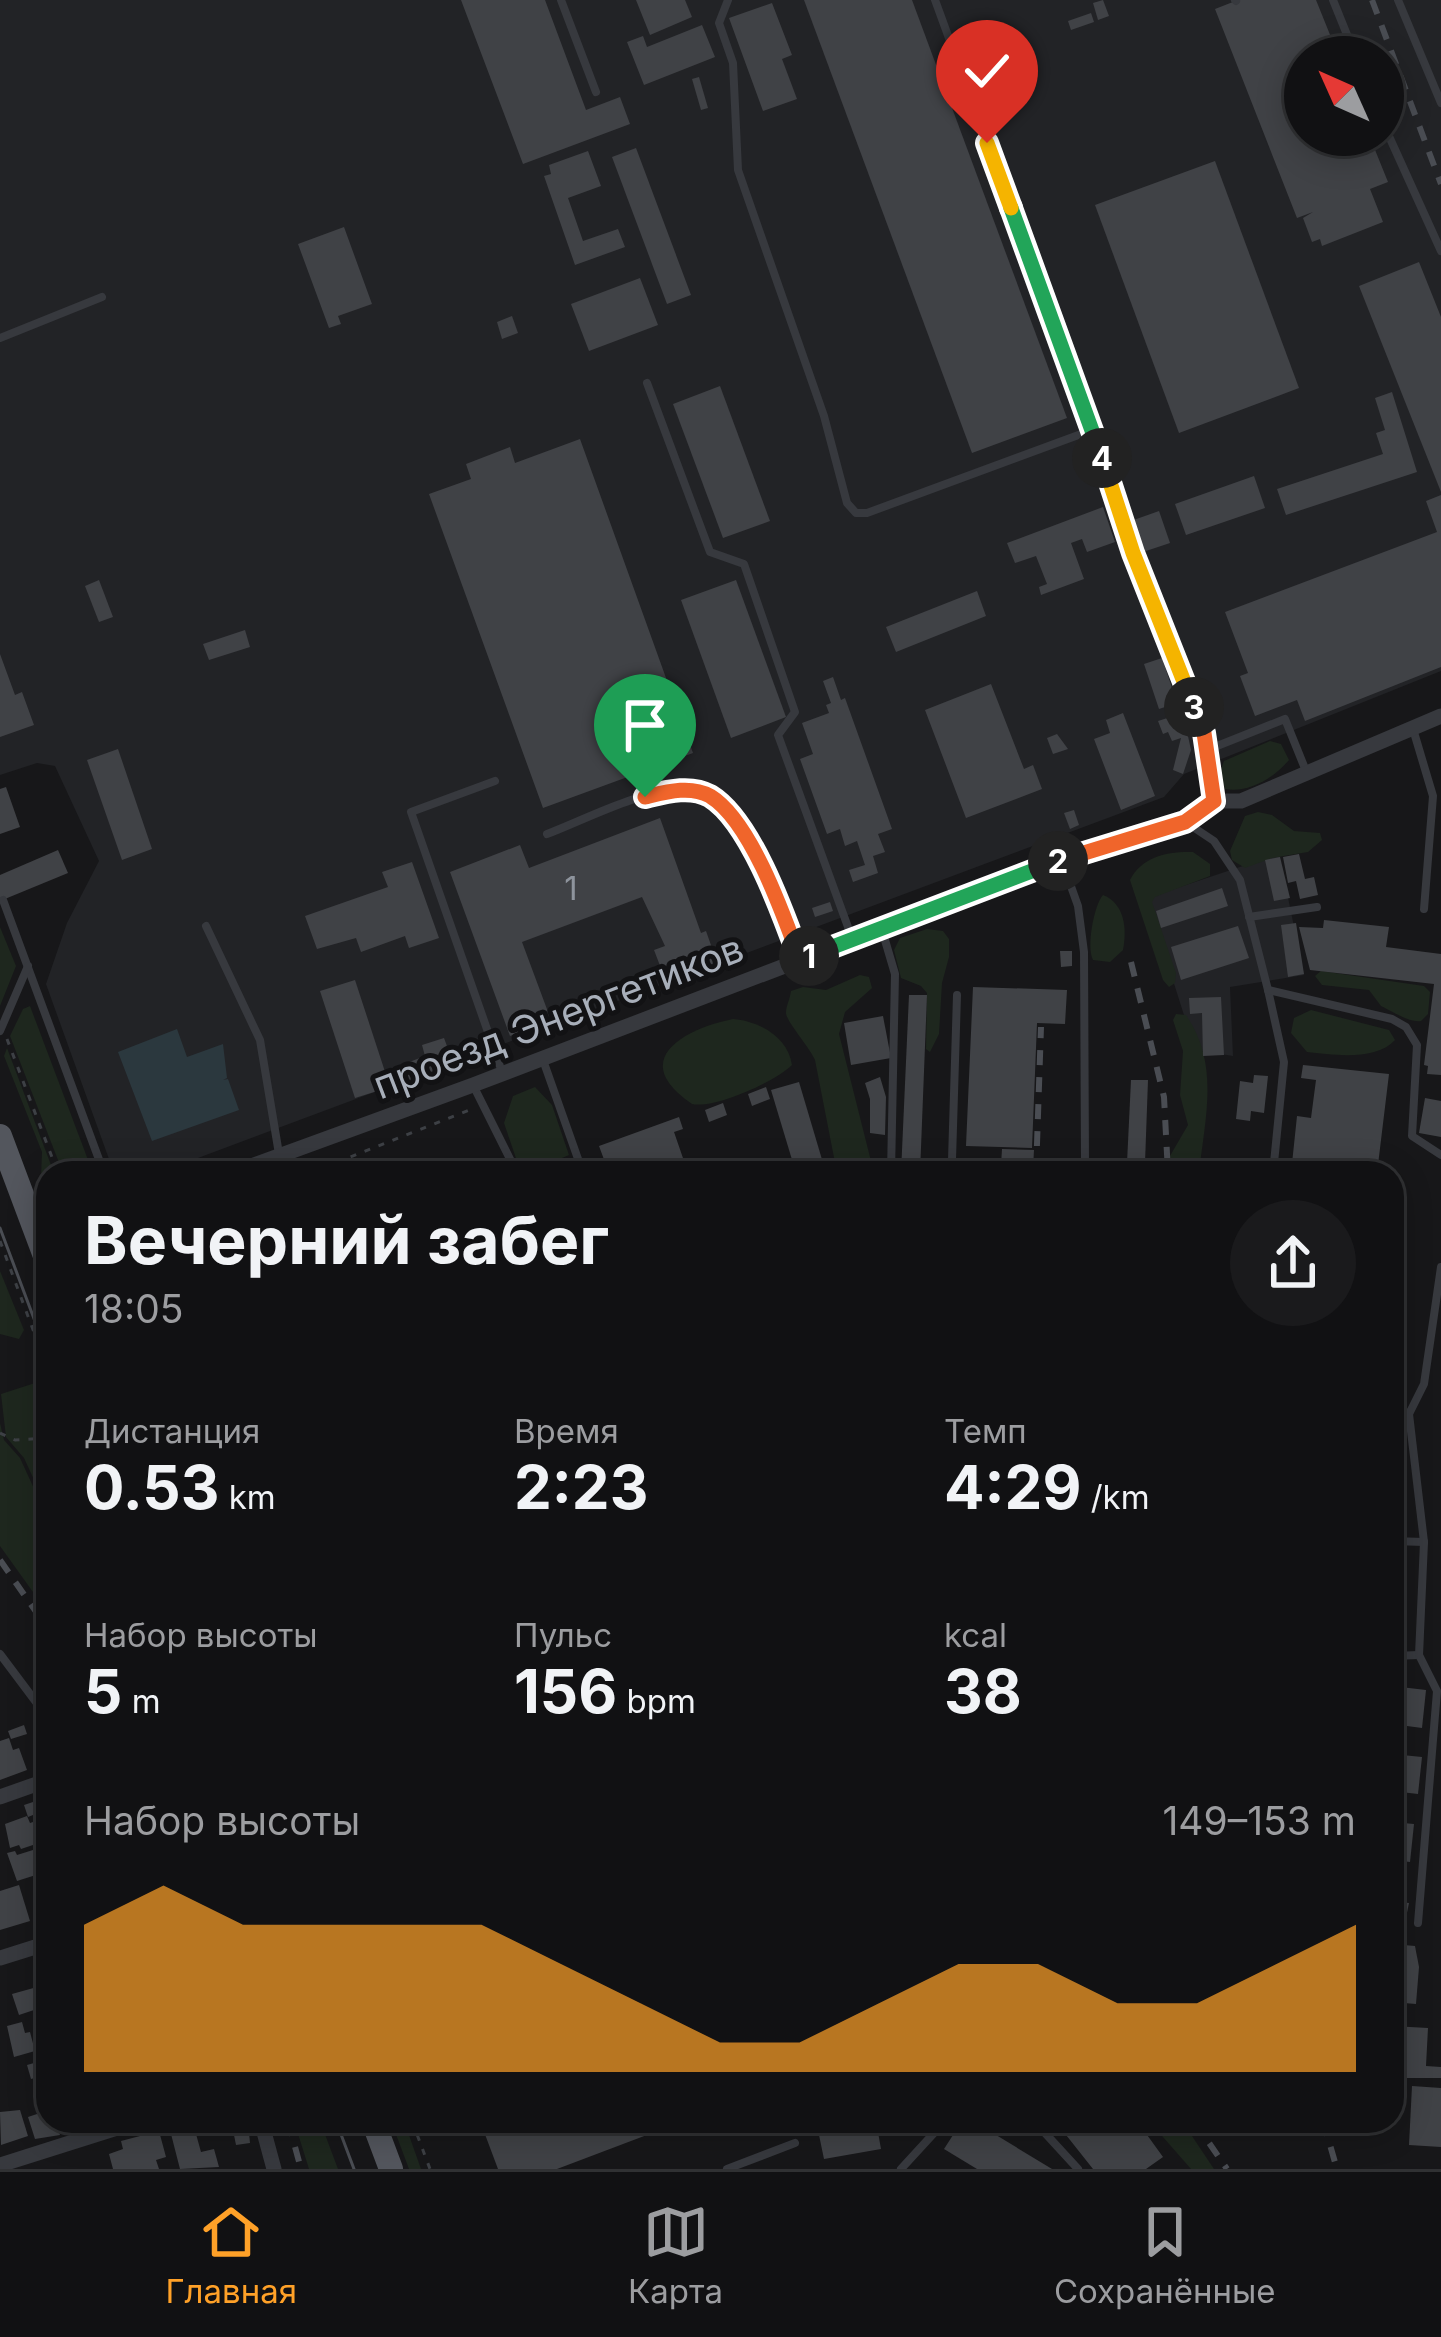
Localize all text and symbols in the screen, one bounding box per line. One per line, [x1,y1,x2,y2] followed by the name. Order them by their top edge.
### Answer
[936,20,1038,143] pin
[1284,36,1404,156] north arrow
[1284,36,1404,156] map controls
[954,38,1020,104] icon: check
[1072,428,1132,488] pin: 4
[1091,438,1113,478] text: 4
[594,674,696,797] pin
[1164,677,1224,737] pin: 3
[1183,687,1205,727] text: 3
[612,692,678,758] icon: arrive
[1028,831,1088,891] pin: 2
[1048,841,1068,881] text: 2
[564,868,578,908] house number: 1
[366,924,750,1108] street label: проезд Энергетиков
[779,926,839,986] pin: 1
[802,936,816,976] text: 1
[84,1200,609,1280] text: Вечерний забег
[1230,1200,1356,1326] button: share
[84,1285,184,1332] text: 18:05
[84,1411,260,1451] text: Дистанция
[514,1411,619,1451] text: Время
[944,1411,1027,1451] text: Темп
[84,1451,219,1523] text: 0.53
[514,1451,648,1523] text: 2:23
[944,1451,1081,1523] text: 4:29
[219,1477,276,1517] text: km
[1081,1477,1150,1517] text: /km
[84,1615,318,1655] text: Набор высоты
[514,1615,612,1655] text: Пульс
[944,1615,1007,1655] text: kcal
[84,1655,122,1727] text: 5
[514,1655,617,1727] text: 156
[944,1655,1022,1727] text: 38
[122,1681,161,1721] text: m
[617,1681,696,1721] text: bpm
[84,1797,360,1844] text: Набор высоты
[1162,1797,1356,1844] text: 149–153 m
[166,2199,297,2311] tab: Главная
[628,2199,723,2311] tab: Карта
[1054,2199,1275,2311] tab: Сохранённые

